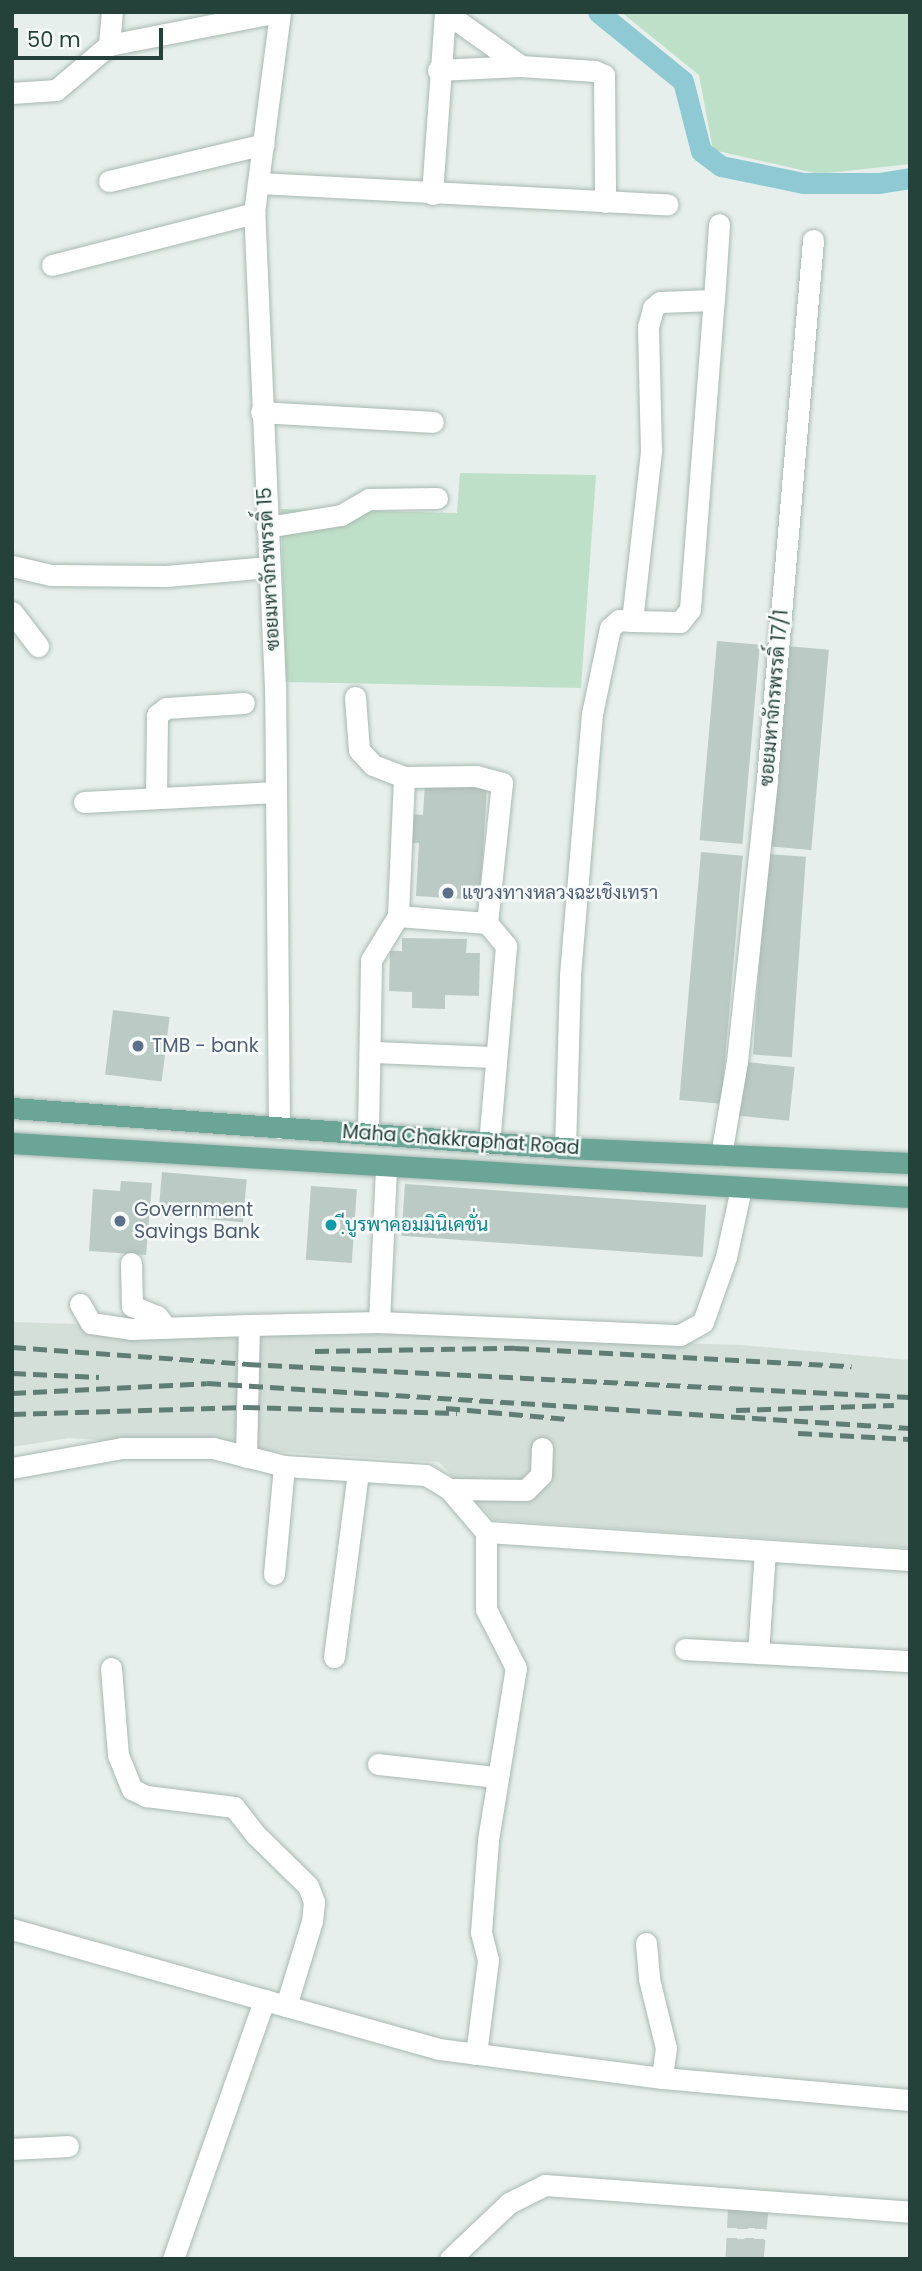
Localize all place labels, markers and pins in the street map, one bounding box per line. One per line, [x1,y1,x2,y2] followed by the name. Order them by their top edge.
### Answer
[462,882,658,904] place label: แขวงทางหลวงฉะเชิงเทรา
[440,885,456,901] marker: แขวงทางหลวงฉะเชิงเทรา
[152,1035,259,1057] place label: TMB - bank
[130,1038,146,1054] marker: TMB - bank
[134,1199,260,1243] place label: Government Savings Bank
[112,1213,128,1229] marker: Government Savings Bank
[345,1214,488,1236] place label: ฺีบูรพาคอมมินิเคชั่น
[323,1217,339,1233] marker: ฺีบูรพาคอมมินิเคชั่น

